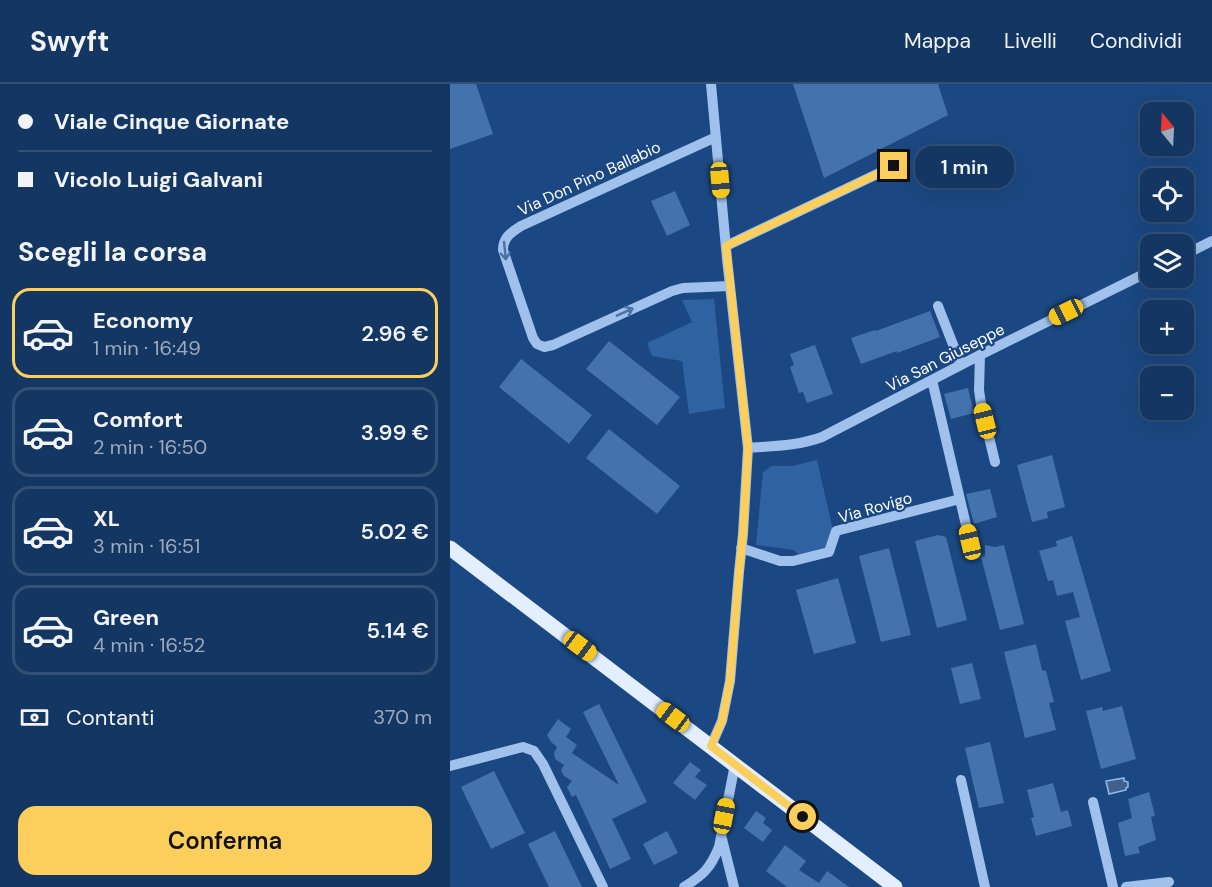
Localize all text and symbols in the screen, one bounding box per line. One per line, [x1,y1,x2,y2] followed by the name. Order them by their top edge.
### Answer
[30,23,109,60] text: Swyft
[904,27,971,55] text: Mappa
[1004,27,1057,55] text: Livelli
[1090,27,1182,55] text: Condividi
[1140,102,1194,156] north arrow
[1140,102,1194,420] map controls
[54,107,289,136] text: Viale Cinque Giornate
[515,136,664,221] street label: Via Don Pino Ballabio
[915,145,1014,187] callout: 1 min
[880,152,907,179] route end
[941,154,988,180] text: 1 min
[709,161,731,199] car
[54,165,263,194] text: Vicolo Luigi Galvani
[1140,168,1194,222] button: locate
[18,234,207,269] text: Scegli la corsa
[1140,234,1194,288] button: layers
[500,240,511,260] one-way arrow
[1046,296,1086,328] car
[1140,300,1194,354] button: +
[21,306,75,360] icon: car
[93,306,193,335] text: Economy
[615,306,633,318] one-way arrow
[361,319,429,348] text: 2.96 €
[882,319,1008,396] street label: Via San Giuseppe
[93,335,201,361] text: 1 min · 16:49
[1140,366,1194,420] button: −
[972,401,998,441] car
[21,405,75,459] icon: car
[93,405,183,434] text: Comfort
[361,418,429,447] text: 3.99 €
[93,434,207,460] text: 2 min · 16:50
[836,487,915,528] street label: Via Rovigo
[21,504,75,558] icon: car
[93,504,120,533] text: XL
[361,517,429,546] text: 5.02 €
[957,522,983,562] car
[93,533,200,559] text: 3 min · 16:51
[21,603,75,657] icon: car
[93,603,159,632] text: Green
[367,616,429,645] text: 5.14 €
[560,628,600,664] car
[93,632,205,658] text: 4 min · 16:52
[653,699,693,735] car
[18,701,51,734] icon: cash
[66,703,155,732] text: Contanti
[373,704,432,730] text: 370 m
[712,797,736,835] car
[789,803,816,830] route start
[18,806,432,875] button: Conferma

